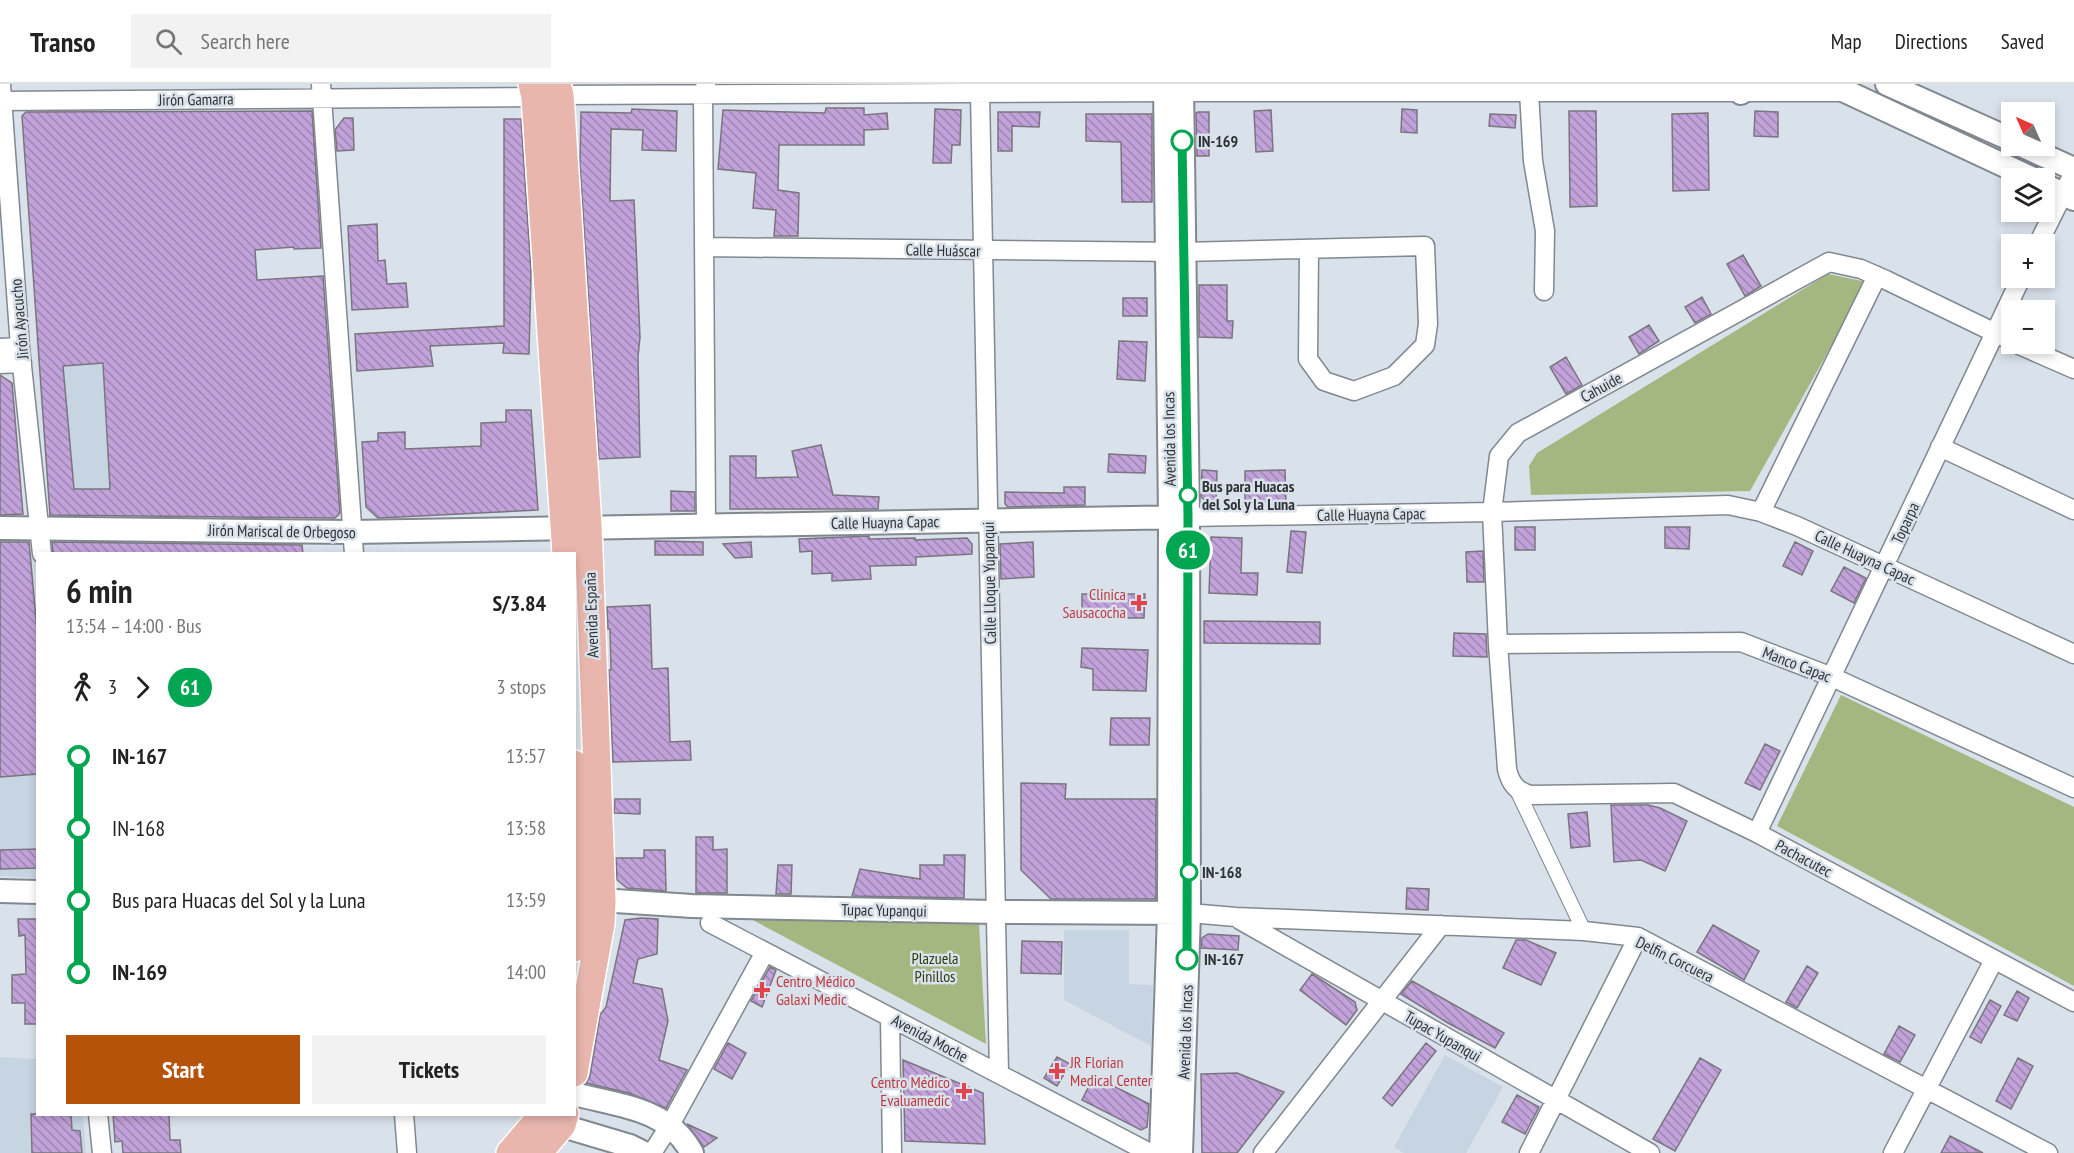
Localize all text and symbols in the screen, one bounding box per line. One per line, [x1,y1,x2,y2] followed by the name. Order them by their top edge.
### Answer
[131,14,551,68] search box
[30,23,95,60] text: Transo
[152,25,185,58] icon: search
[200,27,290,55] text: Search here
[1831,28,1862,55] text: Map
[1895,28,1968,55] text: Directions
[2001,28,2044,55] text: Saved
[157,88,234,110] street label: Jirón Gamarra
[2001,102,2055,156] north arrow
[2001,102,2055,354] map controls
[1171,130,1193,152] marker: IN-169
[1198,131,1238,151] place label: IN-169
[2001,168,2055,222] button: layers
[2001,234,2055,288] button: +
[905,239,981,261] street label: Calle Huáscar
[6,278,33,361] street label: Jirón Ayacucho
[2001,300,2055,354] button: −
[1577,367,1625,407] street label: Cahuide
[1158,391,1180,487] street label: Avenida los Incas
[1202,476,1295,514] place label: Bus para Huacas del Sol y la Luna
[1179,486,1197,504] marker: Bus para Huacas del Sol y la Luna
[1887,499,1923,547] street label: Toparpa
[1317,503,1426,525] street label: Calle Huayna Capac
[831,511,940,533] street label: Calle Huayna Capac
[207,520,356,542] street label: Jirón Mariscal de Orbegoso
[978,521,1000,645] street label: Calle Lloque Yupanqui
[1812,525,1919,589] street label: Calle Huayna Capac
[1161,530,1215,570] line badge: 61
[1178,537,1198,564] text: 61
[66,569,133,612] text: 6 min
[580,572,602,658] street label: Avenida España
[1063,584,1126,622] place label: Clinica Sausacocha
[492,589,546,617] text: S/3.84
[1130,594,1148,612] marker: Clinica Sausacocha
[66,613,201,639] text: 13:54 – 14:00 · Bus
[1760,642,1834,686] street label: Manco Capac
[66,671,99,704] icon: walk
[126,671,159,704] icon: forward
[108,674,117,700] text: 3
[180,674,200,701] text: 61
[497,674,546,700] text: 3 stops
[112,742,167,770] text: IN-167
[506,743,546,769] text: 13:57
[112,814,165,842] text: IN-168
[506,815,546,841] text: 13:58
[1772,835,1836,881] street label: Pachacutec
[1202,862,1242,882] place label: IN-168
[1180,863,1198,881] marker: IN-168
[112,886,365,914] text: Bus para Huacas del Sol y la Luna
[506,887,546,913] text: 13:59
[841,899,927,921] street label: Tupac Yupanqui
[1633,932,1717,986] street label: Delfin Corcuera
[912,948,958,986] park label: Plazuela Pinillos
[1176,948,1198,970] marker: IN-167
[1204,949,1244,969] place label: IN-167
[112,958,167,986] text: IN-169
[506,959,546,985] text: 14:00
[776,971,855,1009] place label: Centro Médico Galaxi Medic
[753,981,771,999] marker: Centro Médico Galaxi Medic
[1173,984,1197,1080] street label: Avenida los Incas
[1401,1006,1485,1066] street label: Tupac Yupanqui
[888,1010,972,1066] street label: Avenida Moche
[66,1035,300,1104] button: Start
[312,1035,546,1104] button: Tickets
[1069,1052,1153,1090] place label: JR Florian Medical Center
[1048,1062,1066,1080] marker: JR Florian Medical Center
[871,1072,950,1110] place label: Centro Médico Evaluamedic
[955,1082,973,1100] marker: Centro Médico Evaluamedic

